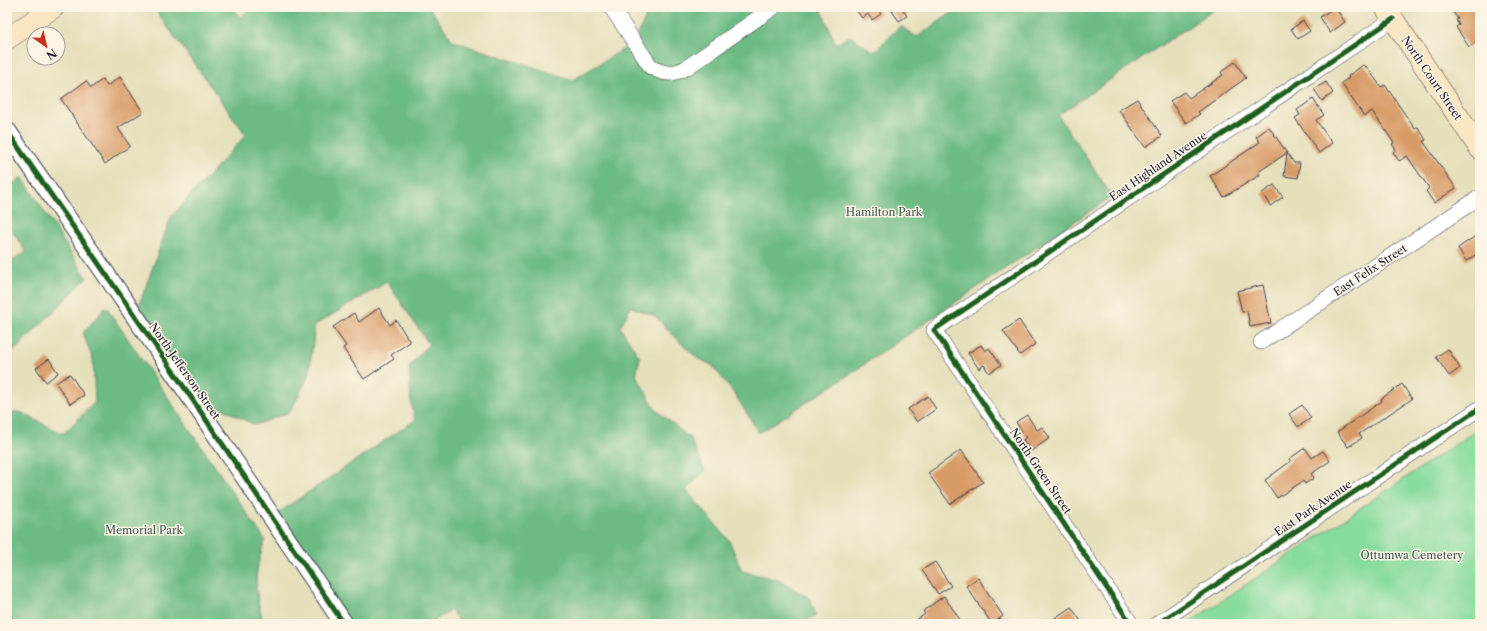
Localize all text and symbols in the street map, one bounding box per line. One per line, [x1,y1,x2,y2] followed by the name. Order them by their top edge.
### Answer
[26,26,66,66] north arrow
[1399,33,1465,123] street label: North Court Street
[43,46,59,63] text: N
[1107,128,1209,204] street label: East Highland Avenue
[846,205,923,219] park label: Hamilton Park
[1331,241,1409,299] street label: East Felix Street
[146,320,224,422] street label: North Jefferson Street
[1007,425,1075,517] street label: North Green Street
[1272,477,1354,539] street label: East Park Avenue
[105,523,184,537] park label: Memorial Park
[1361,548,1464,562] park label: Ottumwa Cemetery

